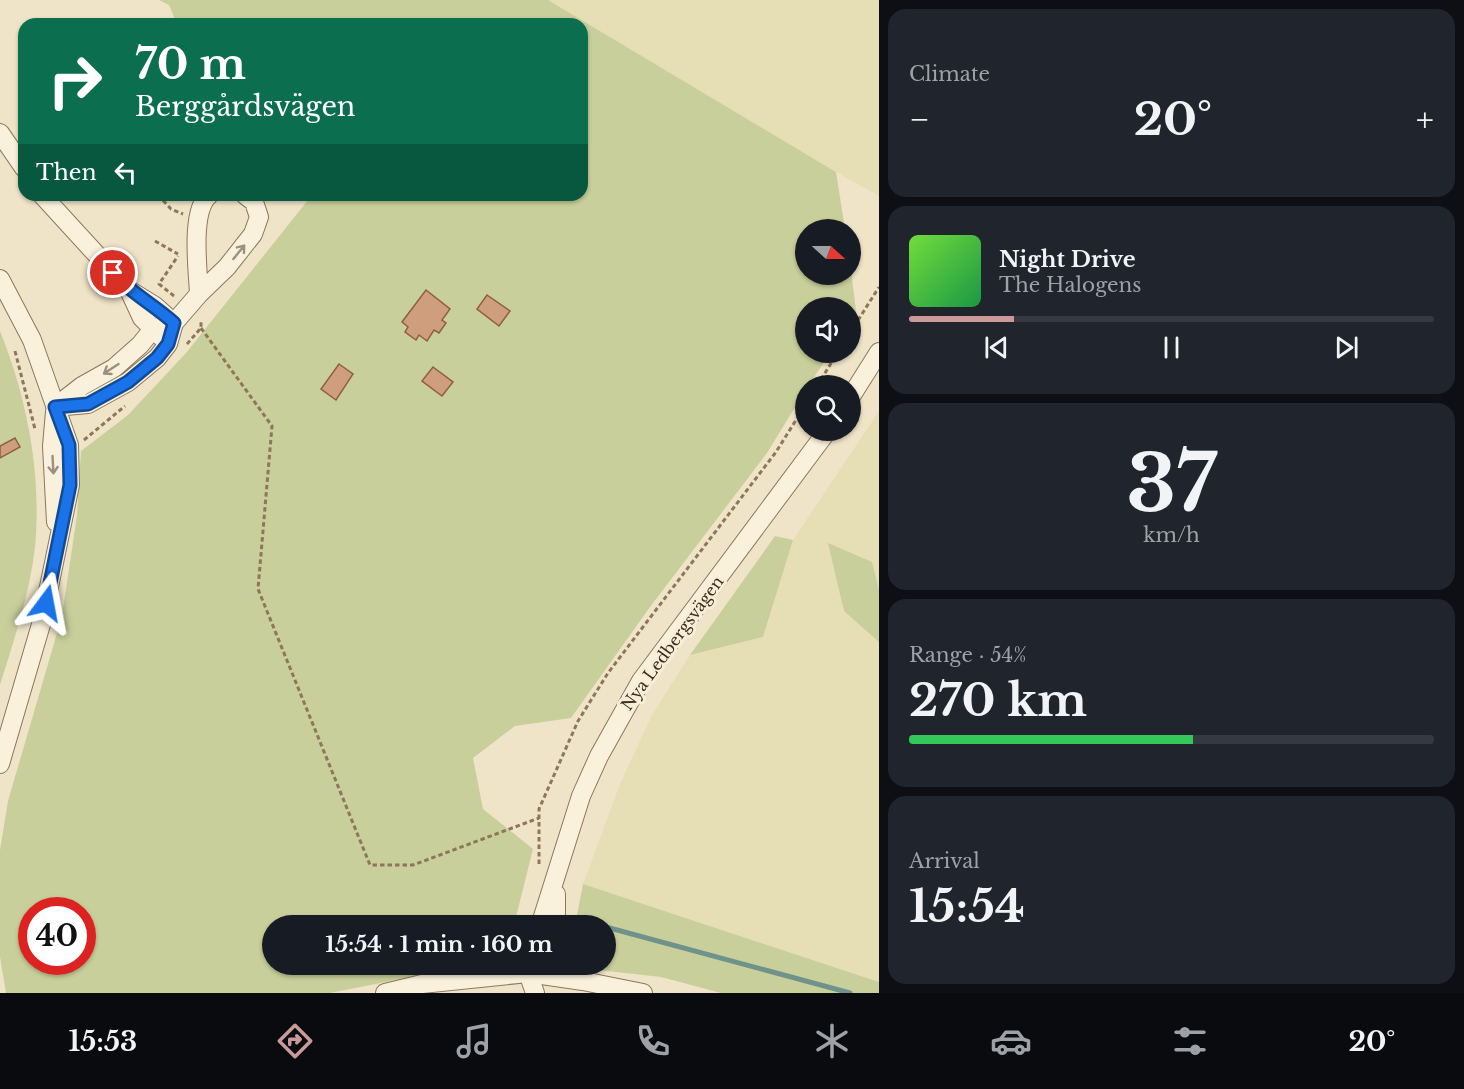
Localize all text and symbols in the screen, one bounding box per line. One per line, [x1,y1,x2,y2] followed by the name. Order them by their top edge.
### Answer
[135,38,246,90] text: 70 m
[36,42,114,120] icon: right
[909,62,990,86] text: Climate
[135,90,355,123] text: Berggårdsvägen
[1134,91,1212,147] text: 20°
[909,99,930,140] text: −
[1416,99,1434,140] text: +
[109,156,142,189] icon: left
[36,159,97,186] text: Then
[795,219,861,285] north arrow
[795,219,861,441] map controls
[232,244,245,260] one-way arrow
[999,246,1136,273] text: Night Drive
[87,247,138,298] pin
[96,256,129,289] icon: arrive
[999,273,1141,297] text: The Halogens
[795,297,861,363] button: sound
[980,331,1013,364] icon: previous
[1155,331,1188,364] icon: pause
[1330,331,1363,364] icon: next
[102,362,119,375] one-way arrow
[795,375,861,441] button: search
[1127,435,1216,532] text: 37
[47,455,58,475] one-way arrow
[1143,523,1200,547] text: km/h
[14,571,78,635] position arrow
[617,572,727,714] street label: Nya Ledbergsvägen
[909,643,1027,667] text: Range · 54%
[909,672,1087,728] text: 270 km
[909,849,980,873] text: Arrival
[909,878,1025,934] text: 15:54
[18,897,96,975] speed limit sign: 40
[325,931,553,958] text: 15:54 · 1 min · 160 m
[274,1020,316,1062] icon: directions
[453,1020,495,1062] icon: music
[632,1020,674,1062] icon: phone
[811,1020,853,1062] icon: climate
[990,1020,1032,1062] icon: car
[1169,1020,1211,1062] icon: filters
[69,1025,137,1058] text: 15:53
[1348,1025,1395,1058] text: 20°

